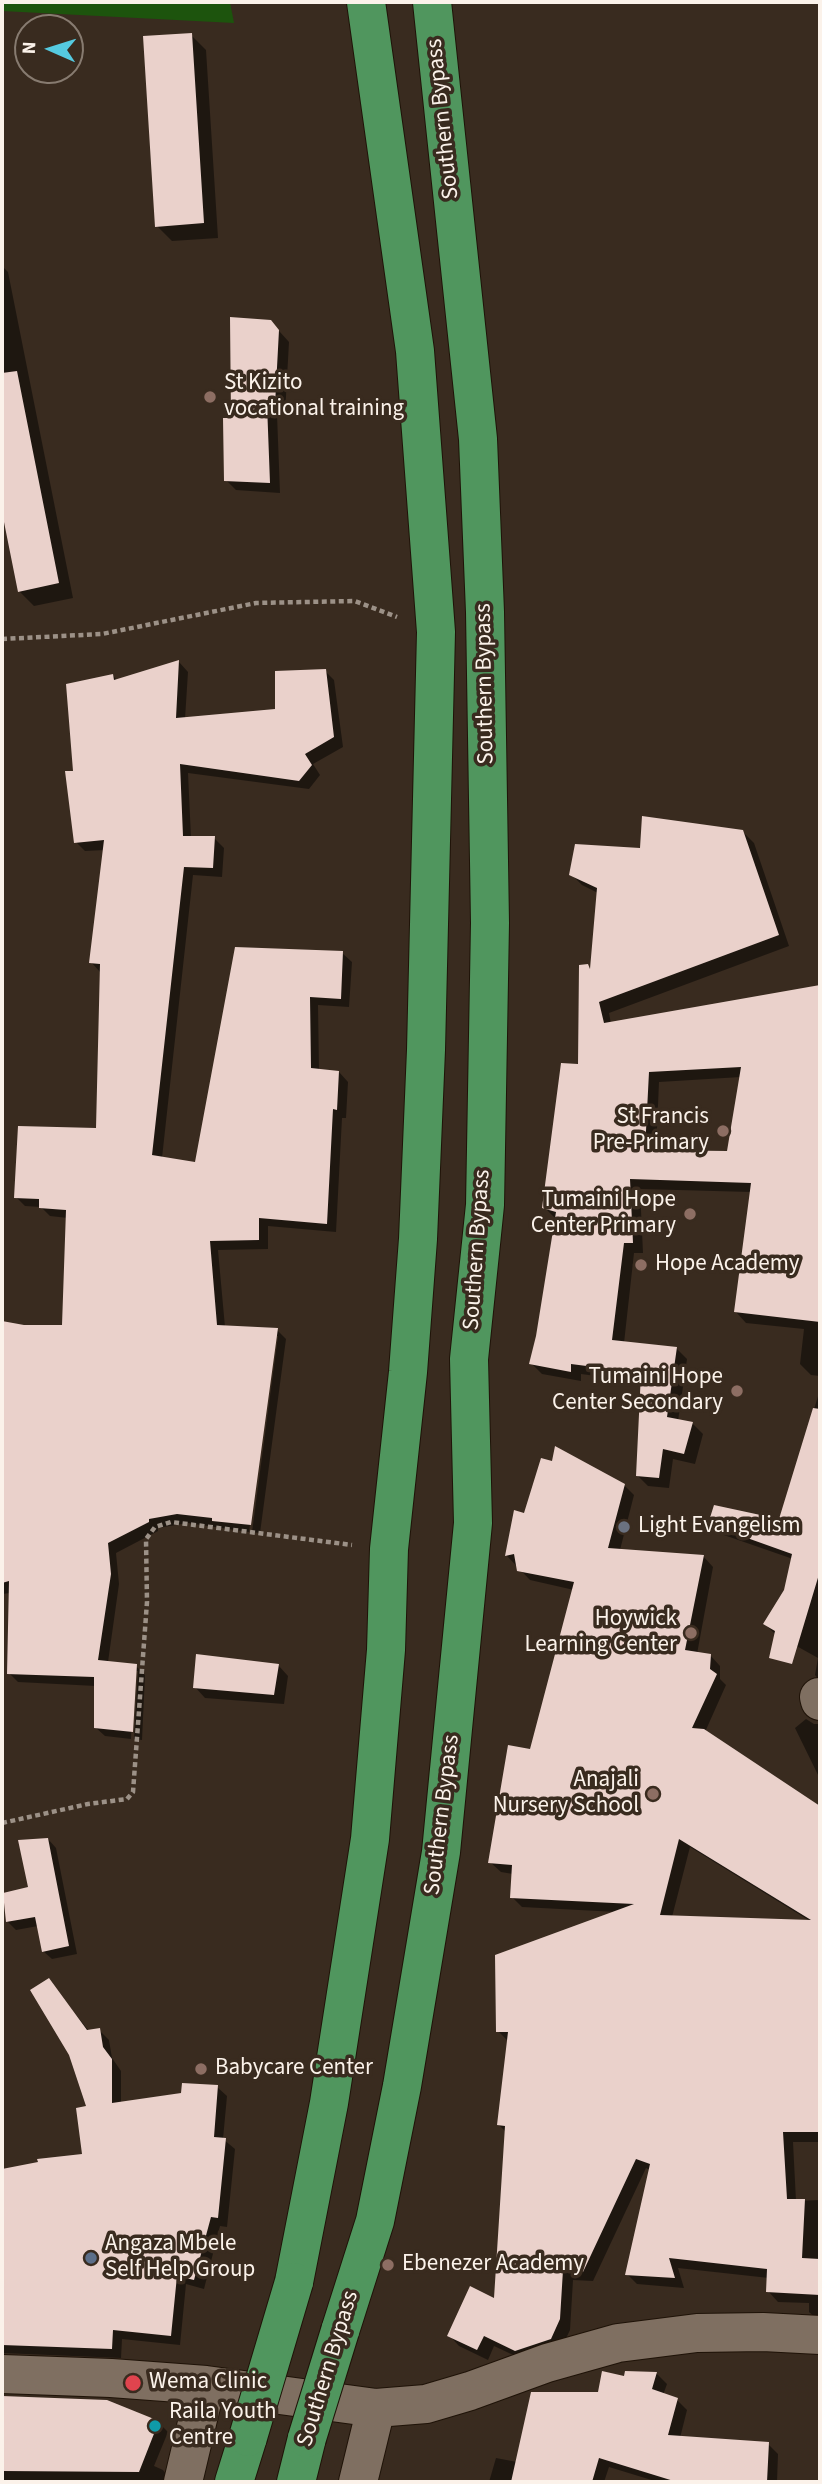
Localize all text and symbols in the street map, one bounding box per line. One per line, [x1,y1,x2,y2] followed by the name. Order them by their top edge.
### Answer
[14,14,84,84] north arrow
[422,37,466,201] street label: Southern Bypass
[16,41,43,55] text: N
[224,370,404,424] place label: St Kizito vocational training
[202,389,218,405] marker: St Kizito vocational training
[471,603,501,765] street label: Southern Bypass
[593,1104,709,1158] place label: St Francis Pre-Primary
[715,1123,731,1139] marker: St Francis Pre-Primary
[459,1169,497,1331] street label: Southern Bypass
[531,1187,676,1241] place label: Tumaini Hope Center Primary
[682,1206,698,1222] marker: Tumaini Hope Center Primary
[655,1251,800,1279] place label: Hope Academy
[633,1257,649,1273] marker: Hope Academy
[552,1364,723,1418] place label: Tumaini Hope Center Secondary
[729,1383,745,1399] marker: Tumaini Hope Center Secondary
[638,1513,801,1541] place label: Light Evangelism
[616,1519,632,1535] marker: Light Evangelism
[524,1606,677,1660] place label: Hoywick Learning Center
[683,1625,699,1641] marker: Hoywick Learning Center
[419,1733,467,1897] street label: Southern Bypass
[493,1767,639,1821] place label: Anajali Nursery School
[645,1786,661,1802] marker: Anajali Nursery School
[215,2055,373,2083] place label: Babycare Center
[193,2061,209,2077] marker: Babycare Center
[105,2231,255,2285] place label: Angaza Mbele Self Help Group
[83,2250,99,2266] marker: Angaza Mbele Self Help Group
[402,2251,584,2279] place label: Ebenezer Academy
[380,2257,396,2273] marker: Ebenezer Academy
[292,2288,366,2450] street label: Southern Bypass
[149,2369,267,2397] place label: Wema Clinic
[123,2373,143,2393] marker: Wema Clinic
[169,2399,277,2453] place label: Raila Youth Centre
[147,2418,163,2434] marker: Raila Youth Centre

